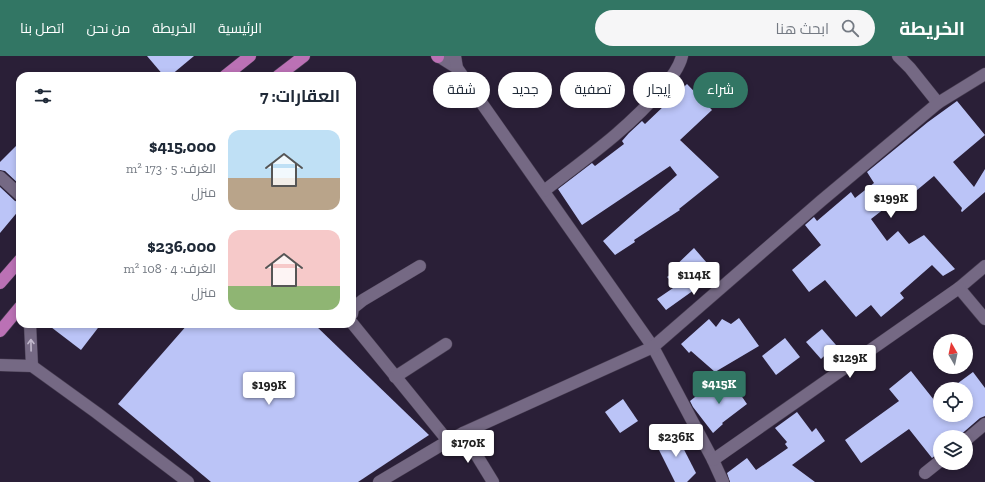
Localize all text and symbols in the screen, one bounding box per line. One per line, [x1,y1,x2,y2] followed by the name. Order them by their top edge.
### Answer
[595,10,875,46] search box
[839,17,861,39] icon: search
[899,17,965,40] text: الخريطة
[20,20,64,37] text: اتصل بنا
[86,20,130,37] text: من نحن
[152,20,196,37] text: الخريطة
[218,20,262,37] text: الرئيسية
[776,20,829,38] text: ابحث هنا
[433,72,490,108] chip: شقة
[498,72,552,108] chip: جديد
[560,72,625,108] chip: تصفية
[633,72,685,108] chip: إيجار
[693,72,748,108] chip: شراء
[32,85,54,107] icon: filters
[260,86,340,106] text: العقارات: 7
[149,136,216,156] text: $415,000
[260,146,308,194] icon: home
[126,161,216,176] text: الغرف: 5 · 173 m²
[191,185,216,200] text: منزل
[863,185,919,219] pin: $199K
[874,190,908,205] text: $199K
[147,236,216,256] text: $236,000
[260,246,308,294] icon: home
[124,261,216,276] text: الغرف: 4 · 108 m²
[666,262,722,296] pin: $114K
[677,267,711,282] text: $114K
[191,285,216,300] text: منزل
[933,334,973,374] north arrow
[933,334,973,470] map controls
[27,339,35,352] one-way arrow
[822,345,878,379] pin: $129K
[833,350,867,365] text: $129K
[691,371,747,405] pin: $415K
[241,372,297,406] pin: $199K
[702,376,736,391] text: $415K
[252,377,286,392] text: $199K
[933,382,973,422] button: locate
[648,424,704,458] pin: $236K
[658,429,694,444] text: $236K
[440,430,496,464] pin: $170K
[933,430,973,470] button: layers
[451,435,485,450] text: $170K

